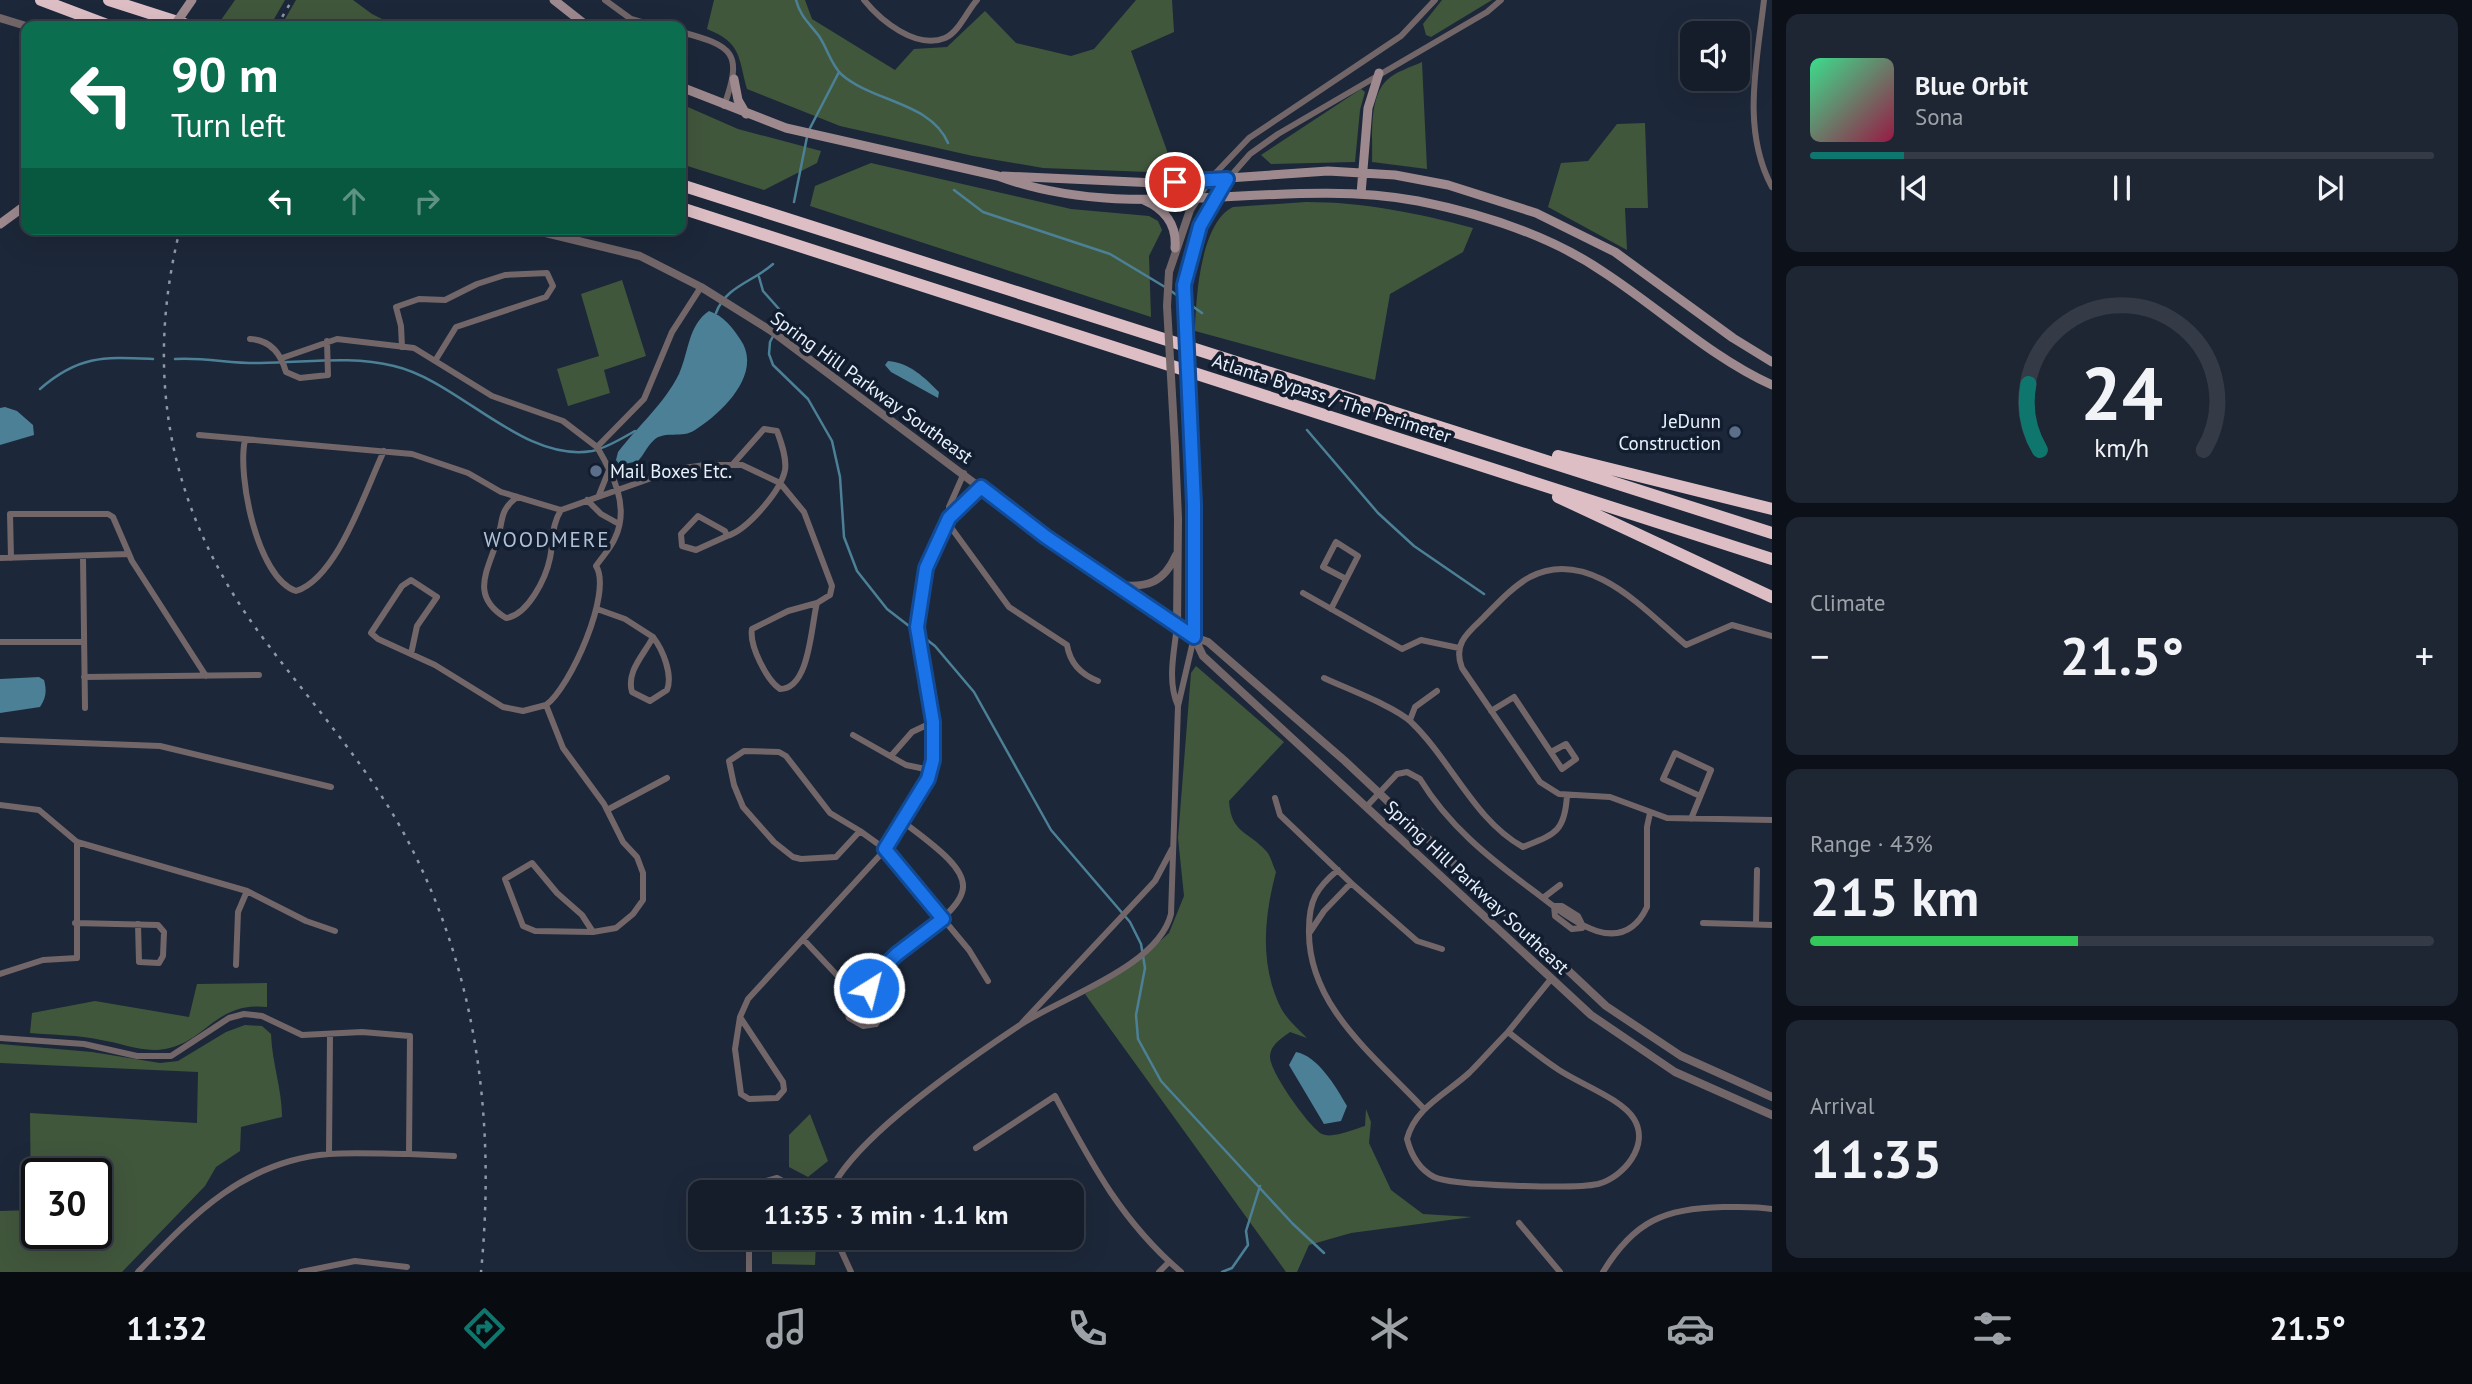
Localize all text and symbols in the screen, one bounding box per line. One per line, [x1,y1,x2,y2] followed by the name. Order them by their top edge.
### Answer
[1680,21,1750,91] map controls
[1680,21,1750,91] button: sound
[171,42,278,106] text: 90 m
[56,49,147,140] icon: left
[1915,69,2028,102] text: Blue Orbit
[1915,102,1964,131] text: Sona
[171,104,286,146] text: Turn left
[1145,152,1205,212] pin
[1156,163,1194,201] icon: arrive
[1895,169,1933,207] icon: previous
[2103,169,2141,207] icon: pause
[2311,169,2349,207] icon: next
[262,182,300,220] icon: left
[335,182,373,220] icon: ahead
[408,182,446,220] icon: right
[766,306,978,469] street label: Spring Hill Parkway Southeast
[2081,347,2163,441] text: 24
[1210,348,1455,448] street label: Atlanta Bypass / The Perimeter
[1618,409,1721,455] place label: JeDunn Construction
[1727,424,1743,440] marker: JeDunn Construction
[2095,432,2149,464] text: km/h
[610,459,732,483] place label: Mail Boxes Etc.
[588,463,604,479] marker: Mail Boxes Etc.
[483,526,611,553] district label: WOODMERE
[1810,588,1885,617] text: Climate
[2060,622,2184,689] text: 21.5°
[1810,631,1829,680] text: −
[2415,631,2434,680] text: +
[1380,795,1575,979] street label: Spring Hill Parkway Southeast
[1810,829,1933,858] text: Range · 43%
[1810,863,1979,930] text: 215 km
[832,951,906,1025] position arrow
[1810,1091,1874,1120] text: Arrival
[1810,1125,1942,1192] text: 11:35
[21,1158,112,1249] speed limit sign: 30
[764,1198,1009,1231] text: 11:35 · 3 min · 1.1 km
[460,1304,509,1353] icon: directions
[762,1304,811,1353] icon: music
[1063,1304,1112,1353] icon: phone
[1365,1304,1414,1353] icon: climate
[1666,1304,1715,1353] icon: car
[1968,1304,2017,1353] icon: filters
[126,1307,207,1349] text: 11:32
[2269,1307,2346,1349] text: 21.5°

